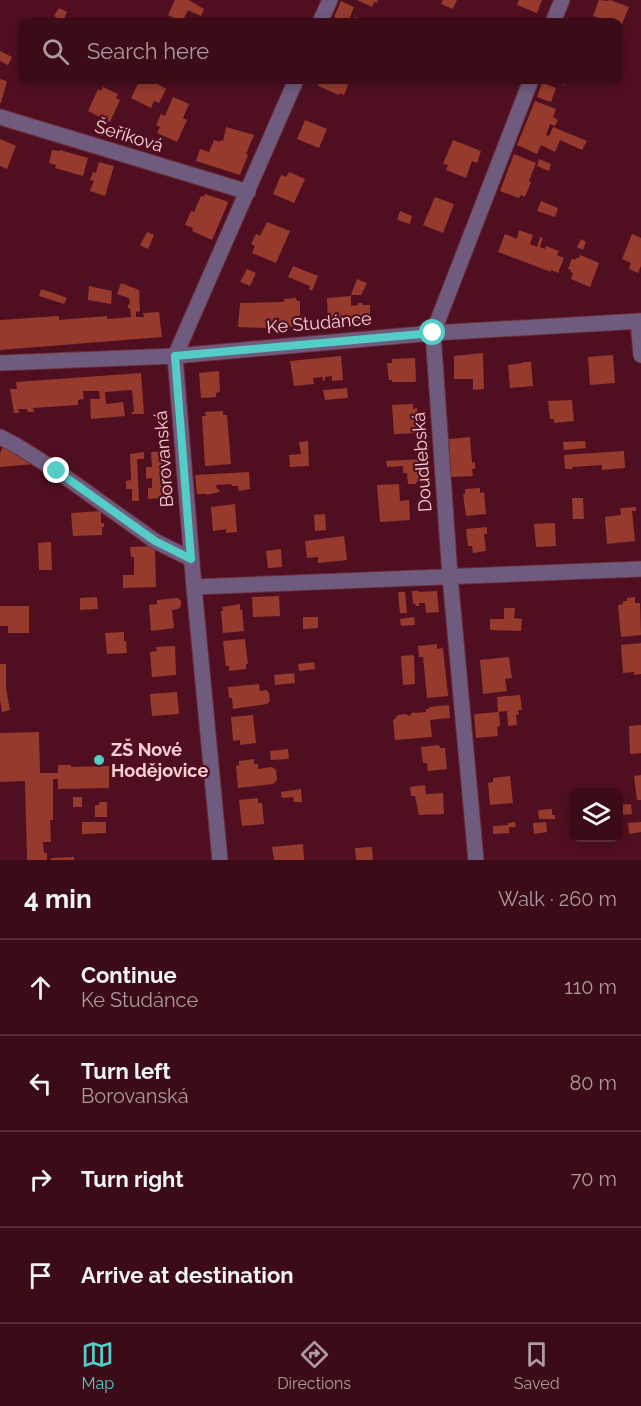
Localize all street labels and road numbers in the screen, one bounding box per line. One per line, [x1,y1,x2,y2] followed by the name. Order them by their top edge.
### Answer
[92,114,166,156] street label: Šeříková
[265,307,373,338] street label: Ke Studánce
[150,410,177,508] street label: Borovanská
[408,411,435,513] street label: Doudlebská

